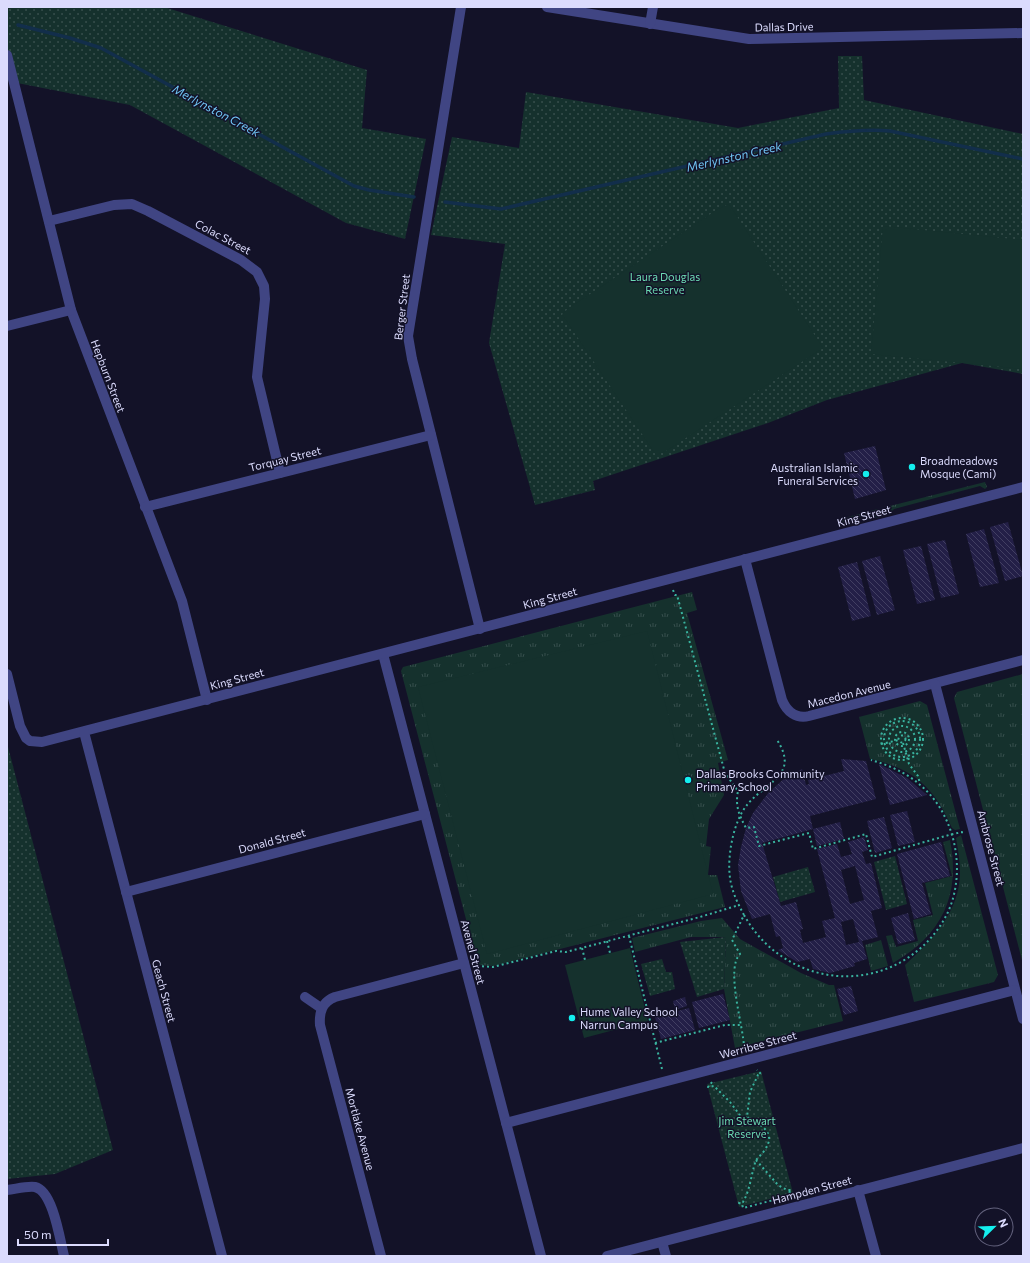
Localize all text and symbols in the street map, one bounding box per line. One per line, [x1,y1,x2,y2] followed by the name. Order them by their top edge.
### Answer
[754,19,814,34] street label: Dallas Drive
[170,81,263,139] water label: Merlynston Creek
[685,138,783,174] water label: Merlynston Creek
[193,216,254,257] street label: Colac Street
[630,270,700,296] park label: Laura Douglas Reserve
[391,273,412,341] street label: Berger Street
[89,337,129,415] street label: Hepburn Street
[247,443,323,474] street label: Torquay Street
[920,454,998,480] place label: Broadmeadows Mosque (Cami)
[771,461,858,487] place label: Australian Islamic Funeral Services
[907,462,917,472] marker: Broadmeadows Mosque (Cami)
[861,469,871,479] marker: Australian Islamic Funeral Services
[835,502,893,529] street label: King Street
[521,584,579,611] street label: King Street
[208,665,266,692] street label: King Street
[806,677,892,710] street label: Macedon Avenue
[696,767,825,793] place label: Dallas Brooks Community Primary School
[683,775,693,785] marker: Dallas Brooks Community Primary School
[975,808,1008,888] street label: Ambrose Street
[237,825,307,856] street label: Donald Street
[459,918,488,986] street label: Avenel Street
[150,958,179,1024] street label: Geach Street
[580,1005,678,1031] place label: Hume Valley School Narrun Campus
[567,1013,577,1023] marker: Hume Valley School Narrun Campus
[718,1028,798,1061] street label: Werribee Street
[343,1086,378,1172] street label: Mortlake Avenue
[718,1114,776,1140] park label: Jim Stewart Reserve
[771,1173,854,1206] street label: Hampden Street
[974,1207,1014,1247] north arrow
[996,1217,1011,1229] text: N
[18,1221,108,1247] scale bar
[24,1227,52,1241] text: 50 m

